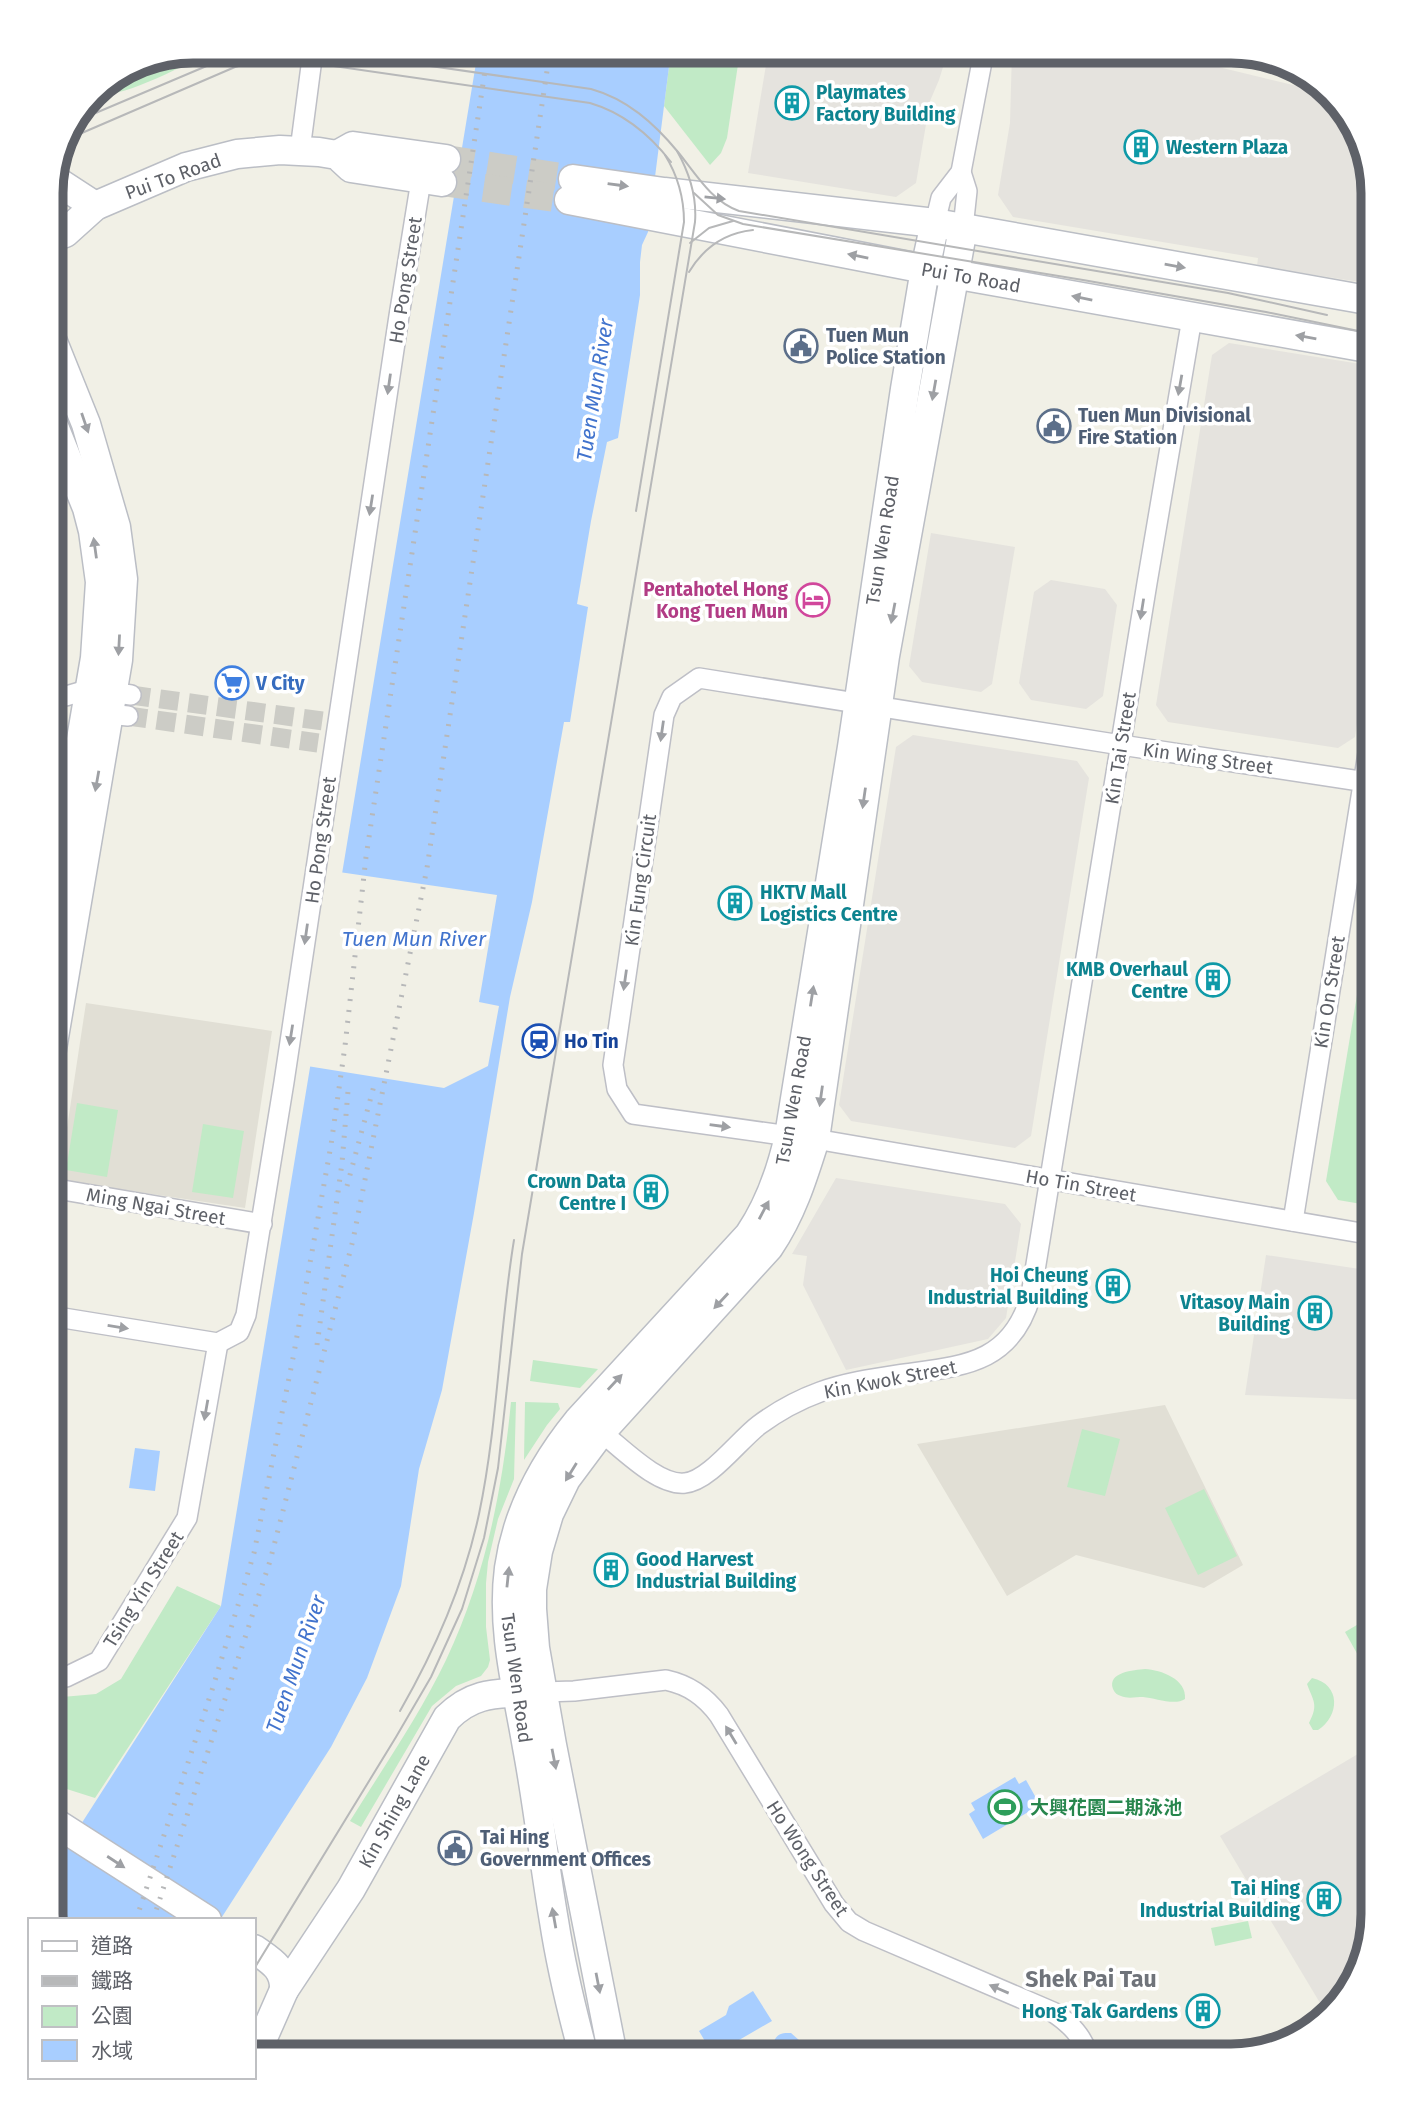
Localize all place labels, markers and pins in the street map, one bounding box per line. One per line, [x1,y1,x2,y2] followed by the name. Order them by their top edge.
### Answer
[816,81,956,126] place label: Playmates Factory Building
[773,84,811,122] building icon: Playmates Factory Building
[1122,128,1160,166] building icon: Western Plaza
[1166,136,1288,159] place label: Western Plaza
[826,324,946,369] place label: Tuen Mun Police Station
[782,327,820,365] public building icon: Tuen Mun Police Station
[1078,404,1251,449] place label: Tuen Mun Divisional Fire Station
[1035,407,1073,445] public building icon: Tuen Mun Divisional Fire Station
[643,578,789,623] place label: Pentahotel Hong Kong Tuen Mun
[794,581,832,619] hotel icon: Pentahotel Hong Kong Tuen Mun
[213,664,251,702] supermarket icon: V City
[255,672,305,695] place label: V City
[760,881,898,926] place label: HKTV Mall Logistics Centre
[716,884,754,922] building icon: HKTV Mall Logistics Centre
[1066,958,1188,1003] place label: KMB Overhaul Centre
[1194,961,1232,999] building icon: KMB Overhaul Centre
[520,1022,558,1060] station icon: Ho Tin
[564,1030,619,1053] place label: Ho Tin
[527,1170,626,1215] place label: Crown Data Centre I
[632,1173,670,1211] building icon: Crown Data Centre I
[928,1264,1089,1309] place label: Hoi Cheung Industrial Building
[1094,1267,1132,1305] building icon: Hoi Cheung Industrial Building
[1179,1291,1291,1336] place label: Vitasoy Main Building
[1296,1294,1334,1332] building icon: Vitasoy Main Building
[636,1548,797,1593] place label: Good Harvest Industrial Building
[592,1551,630,1589] building icon: Good Harvest Industrial Building
[986,1788,1024,1826] sports icon: 大興花園二期泳池
[1030,1796,1182,1819] place label: 大興花園二期泳池
[480,1826,651,1871] place label: Tai Hing Government Offices
[436,1829,474,1867] public building icon: Tai Hing Government Offices
[1140,1877,1301,1922] place label: Tai Hing Industrial Building
[1305,1880,1343,1918] building icon: Tai Hing Industrial Building
[1184,1992,1222,2030] building icon: Hong Tak Gardens
[1022,2000,1178,2023] place label: Hong Tak Gardens

